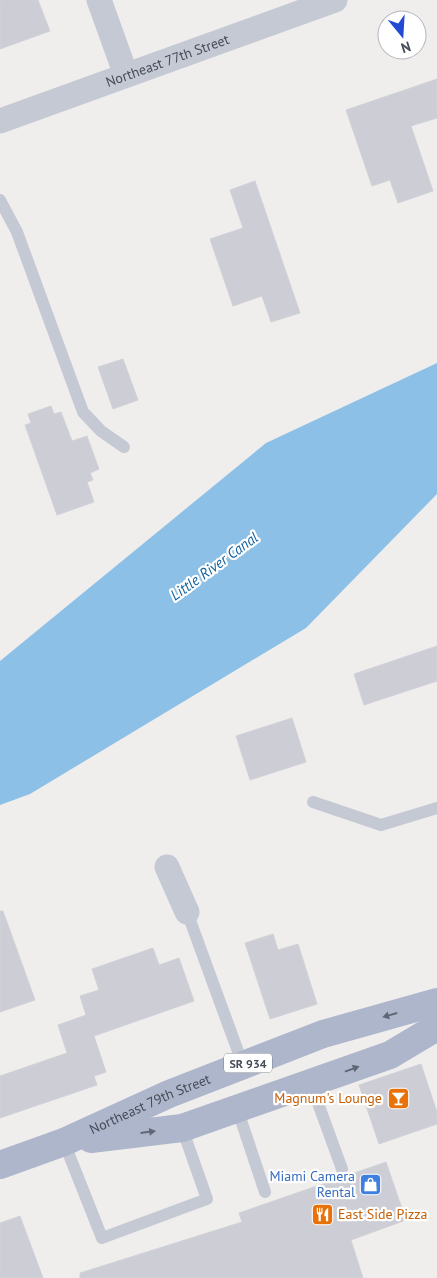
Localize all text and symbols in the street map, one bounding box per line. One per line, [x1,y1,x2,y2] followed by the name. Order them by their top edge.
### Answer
[377,10,427,60] north arrow
[103,30,232,91] street label: Northeast 77th Street
[399,37,413,57] text: N
[166,528,262,604] water label: Little River Canal
[382,1011,397,1019] one-way arrow
[224,1054,272,1072] road number: SR 934
[345,1065,360,1072] one-way arrow
[86,1070,213,1138] street label: Northeast 79th Street
[386,1086,410,1110] bar icon: Magnum's Lounge
[274,1089,382,1107] place label: Magnum's Lounge
[140,1128,156,1136] one-way arrow
[269,1167,355,1201] place label: Miami Camera Rental
[359,1172,383,1196] shop icon: Miami Camera Rental
[310,1202,334,1226] restaurant icon: East Side Pizza
[338,1205,427,1223] place label: East Side Pizza

